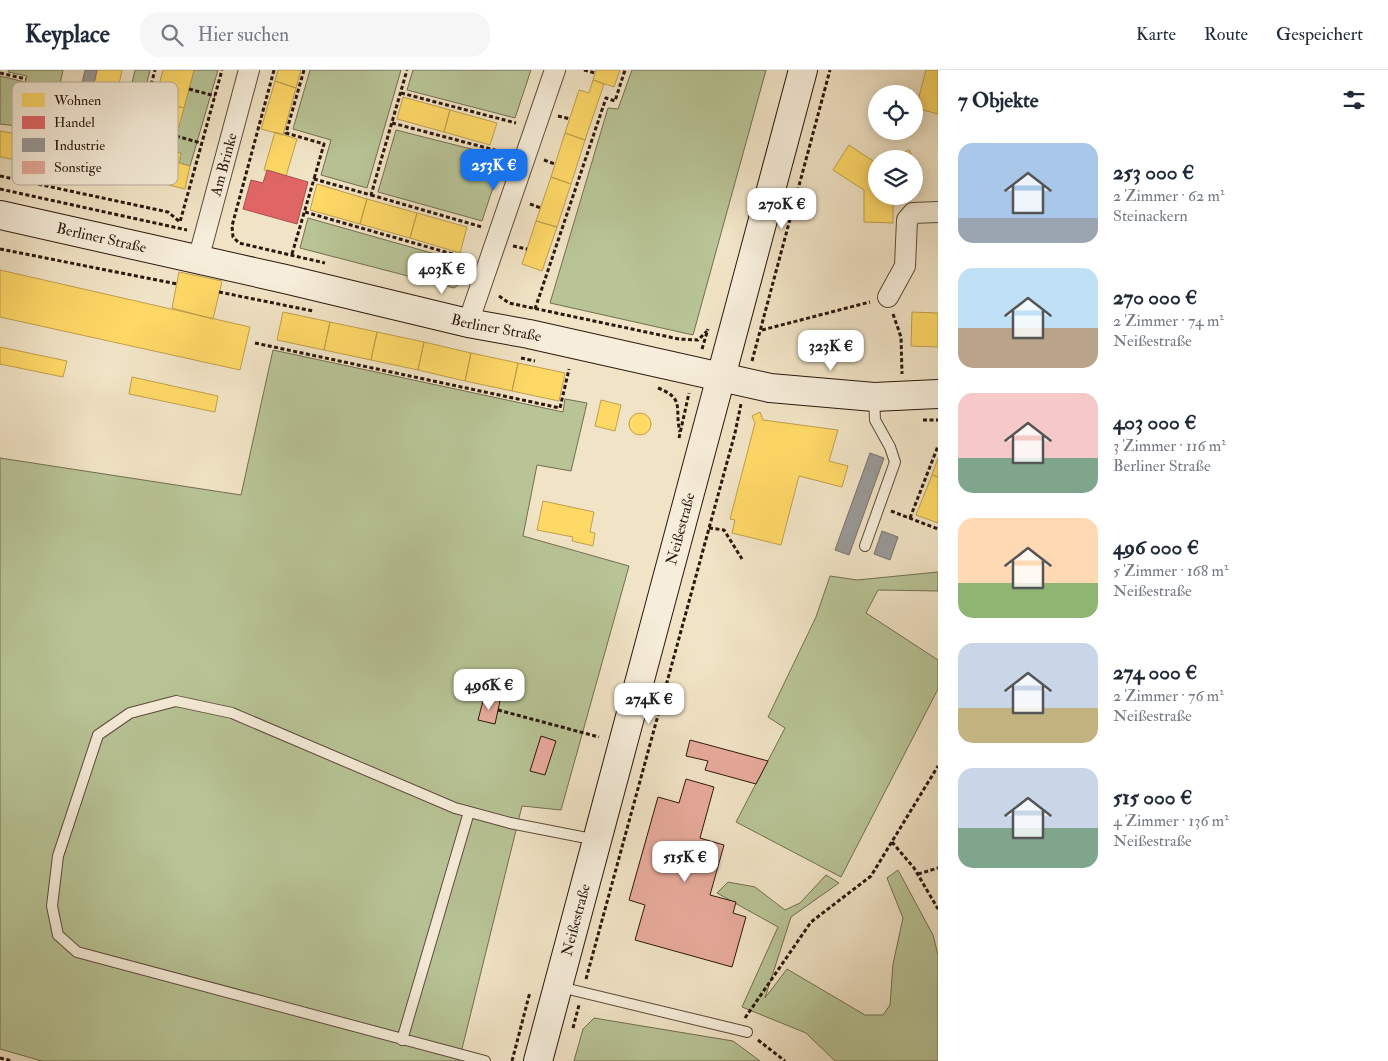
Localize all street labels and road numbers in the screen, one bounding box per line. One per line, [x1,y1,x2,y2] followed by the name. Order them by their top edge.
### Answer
[206,131,242,199] street label: Am Brinke
[55,219,148,258] street label: Berliner Straße
[449,310,543,346] street label: Berliner Straße
[662,491,700,567] street label: Neißestraße
[557,882,595,958] street label: Neißestraße

